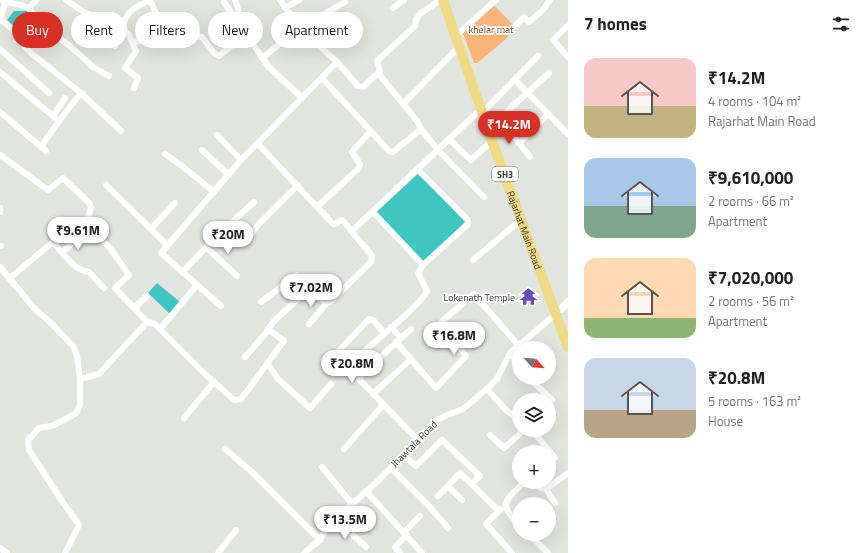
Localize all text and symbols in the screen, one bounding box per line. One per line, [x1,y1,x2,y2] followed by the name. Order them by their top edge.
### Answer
[584,11,647,37] text: 7 homes
[12,12,63,48] chip: Buy
[71,12,127,48] chip: Rent
[135,12,200,48] chip: Filters
[208,12,263,48] chip: New
[271,12,363,48] chip: Apartment
[830,13,852,35] icon: filters
[468,22,514,37] park label: khelar mat
[708,65,765,91] text: ₹14.2M
[616,74,664,122] icon: home
[708,91,801,111] text: 4 rooms · 104 m²
[476,111,542,145] pin: ₹14.2M
[708,111,816,131] text: Rajarhat Main Road
[487,114,531,134] text: ₹14.2M
[708,165,793,191] text: ₹9,610,000
[492,167,518,181] road number: SH3
[616,174,664,222] icon: home
[503,188,546,271] street label: Rajarhat Main Road
[708,191,794,211] text: 2 rooms · 66 m²
[708,211,767,231] text: Apartment
[45,217,111,251] pin: ₹9.61M
[56,220,100,240] text: ₹9.61M
[204,221,252,255] pin: ₹20M
[211,224,245,244] text: ₹20M
[708,265,793,291] text: ₹7,020,000
[278,274,344,308] pin: ₹7.02M
[616,274,664,322] icon: home
[289,277,333,297] text: ₹7.02M
[518,287,538,307] temple icon: Lokenath Temple
[443,290,515,305] place label: Lokenath Temple
[708,291,794,311] text: 2 rooms · 56 m²
[708,311,767,331] text: Apartment
[421,322,487,356] pin: ₹16.8M
[432,325,476,345] text: ₹16.8M
[512,341,556,385] north arrow
[512,341,556,541] map controls
[319,350,385,384] pin: ₹20.8M
[330,353,374,373] text: ₹20.8M
[708,365,765,391] text: ₹20.8M
[616,374,664,422] icon: home
[708,391,801,411] text: 5 rooms · 163 m²
[512,393,556,437] button: layers
[708,411,743,431] text: House
[387,417,441,471] street label: Jhawtala Road
[512,445,556,489] button: +
[512,497,556,541] button: −
[312,506,378,540] pin: ₹13.5M
[323,509,367,529] text: ₹13.5M

